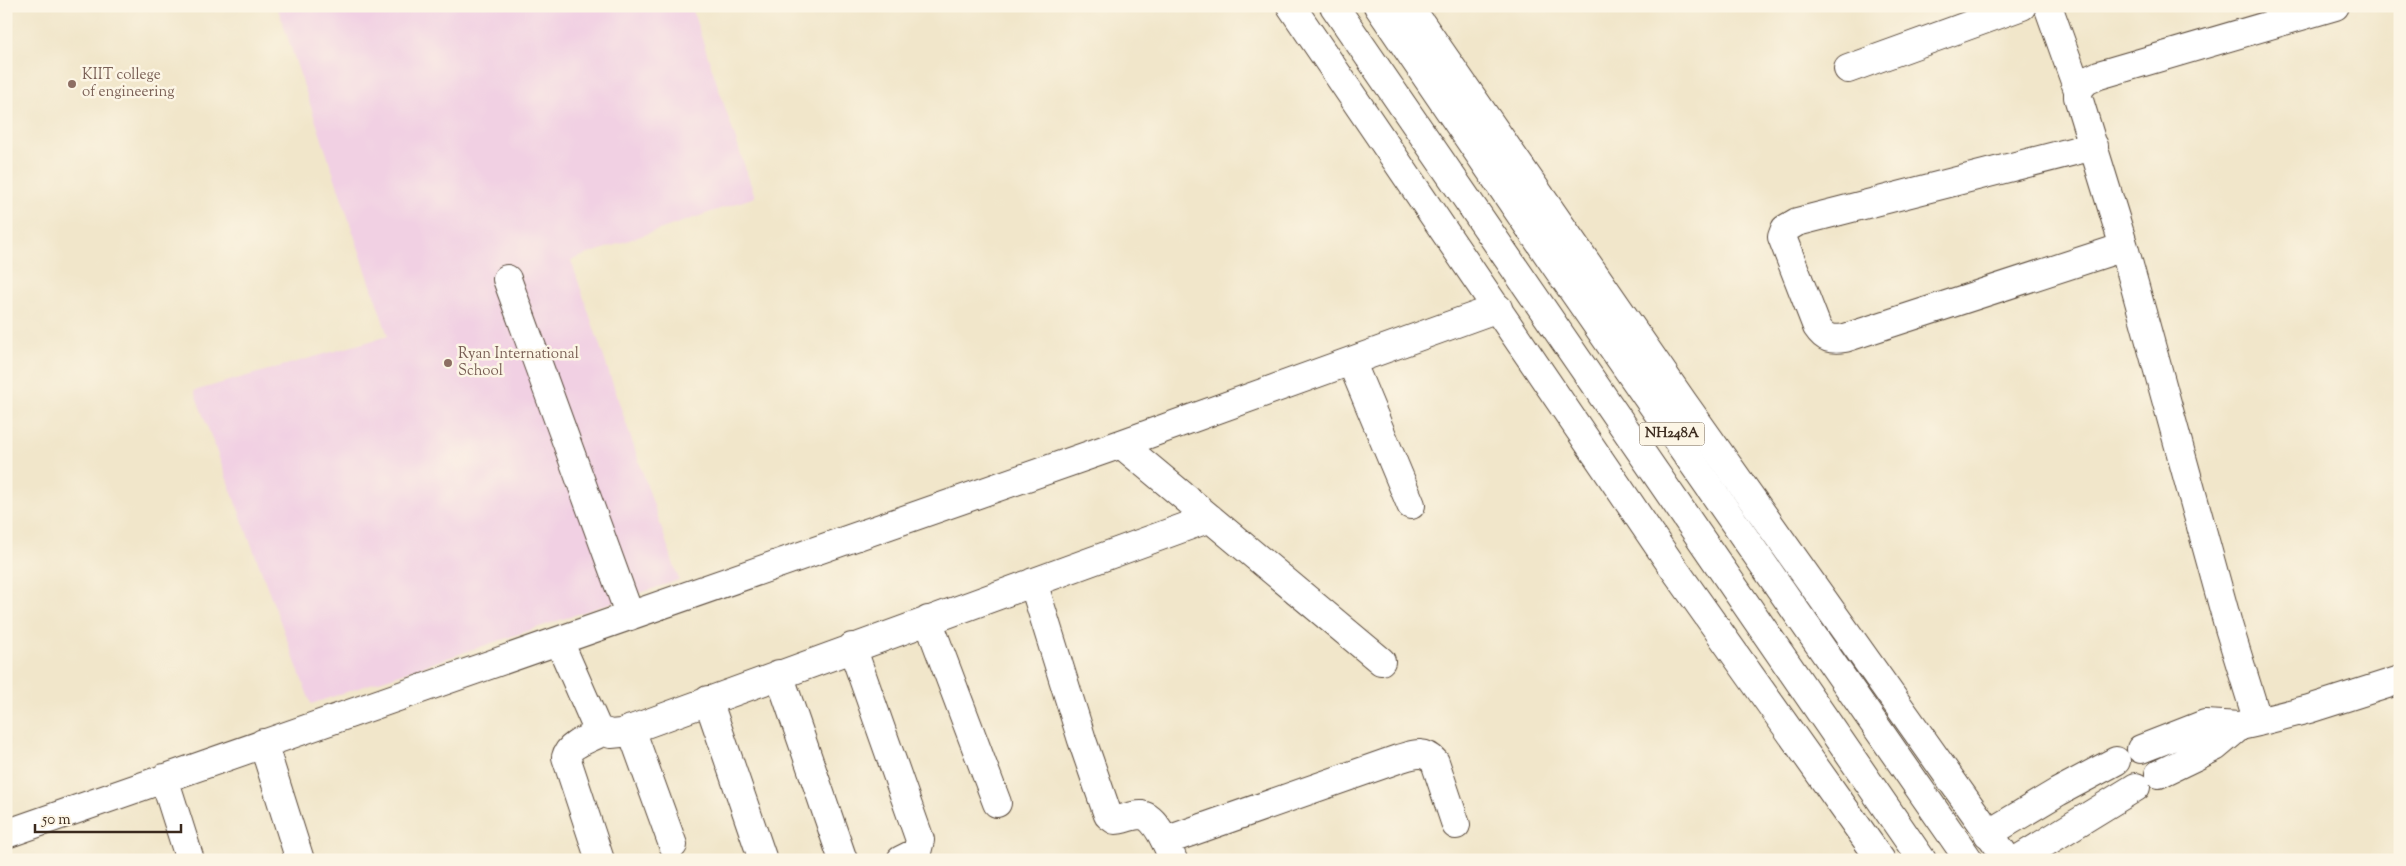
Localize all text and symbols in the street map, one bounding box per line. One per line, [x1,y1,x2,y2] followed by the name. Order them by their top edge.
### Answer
[82,65,174,103] place label: KIIT college of engineering
[66,78,78,90] marker: KIIT college of engineering
[458,344,579,382] place label: Ryan International School
[442,357,454,369] marker: Ryan International School
[1640,422,1704,446] road number: NH248A
[35,801,181,833] scale bar
[41,810,71,831] text: 50 m

